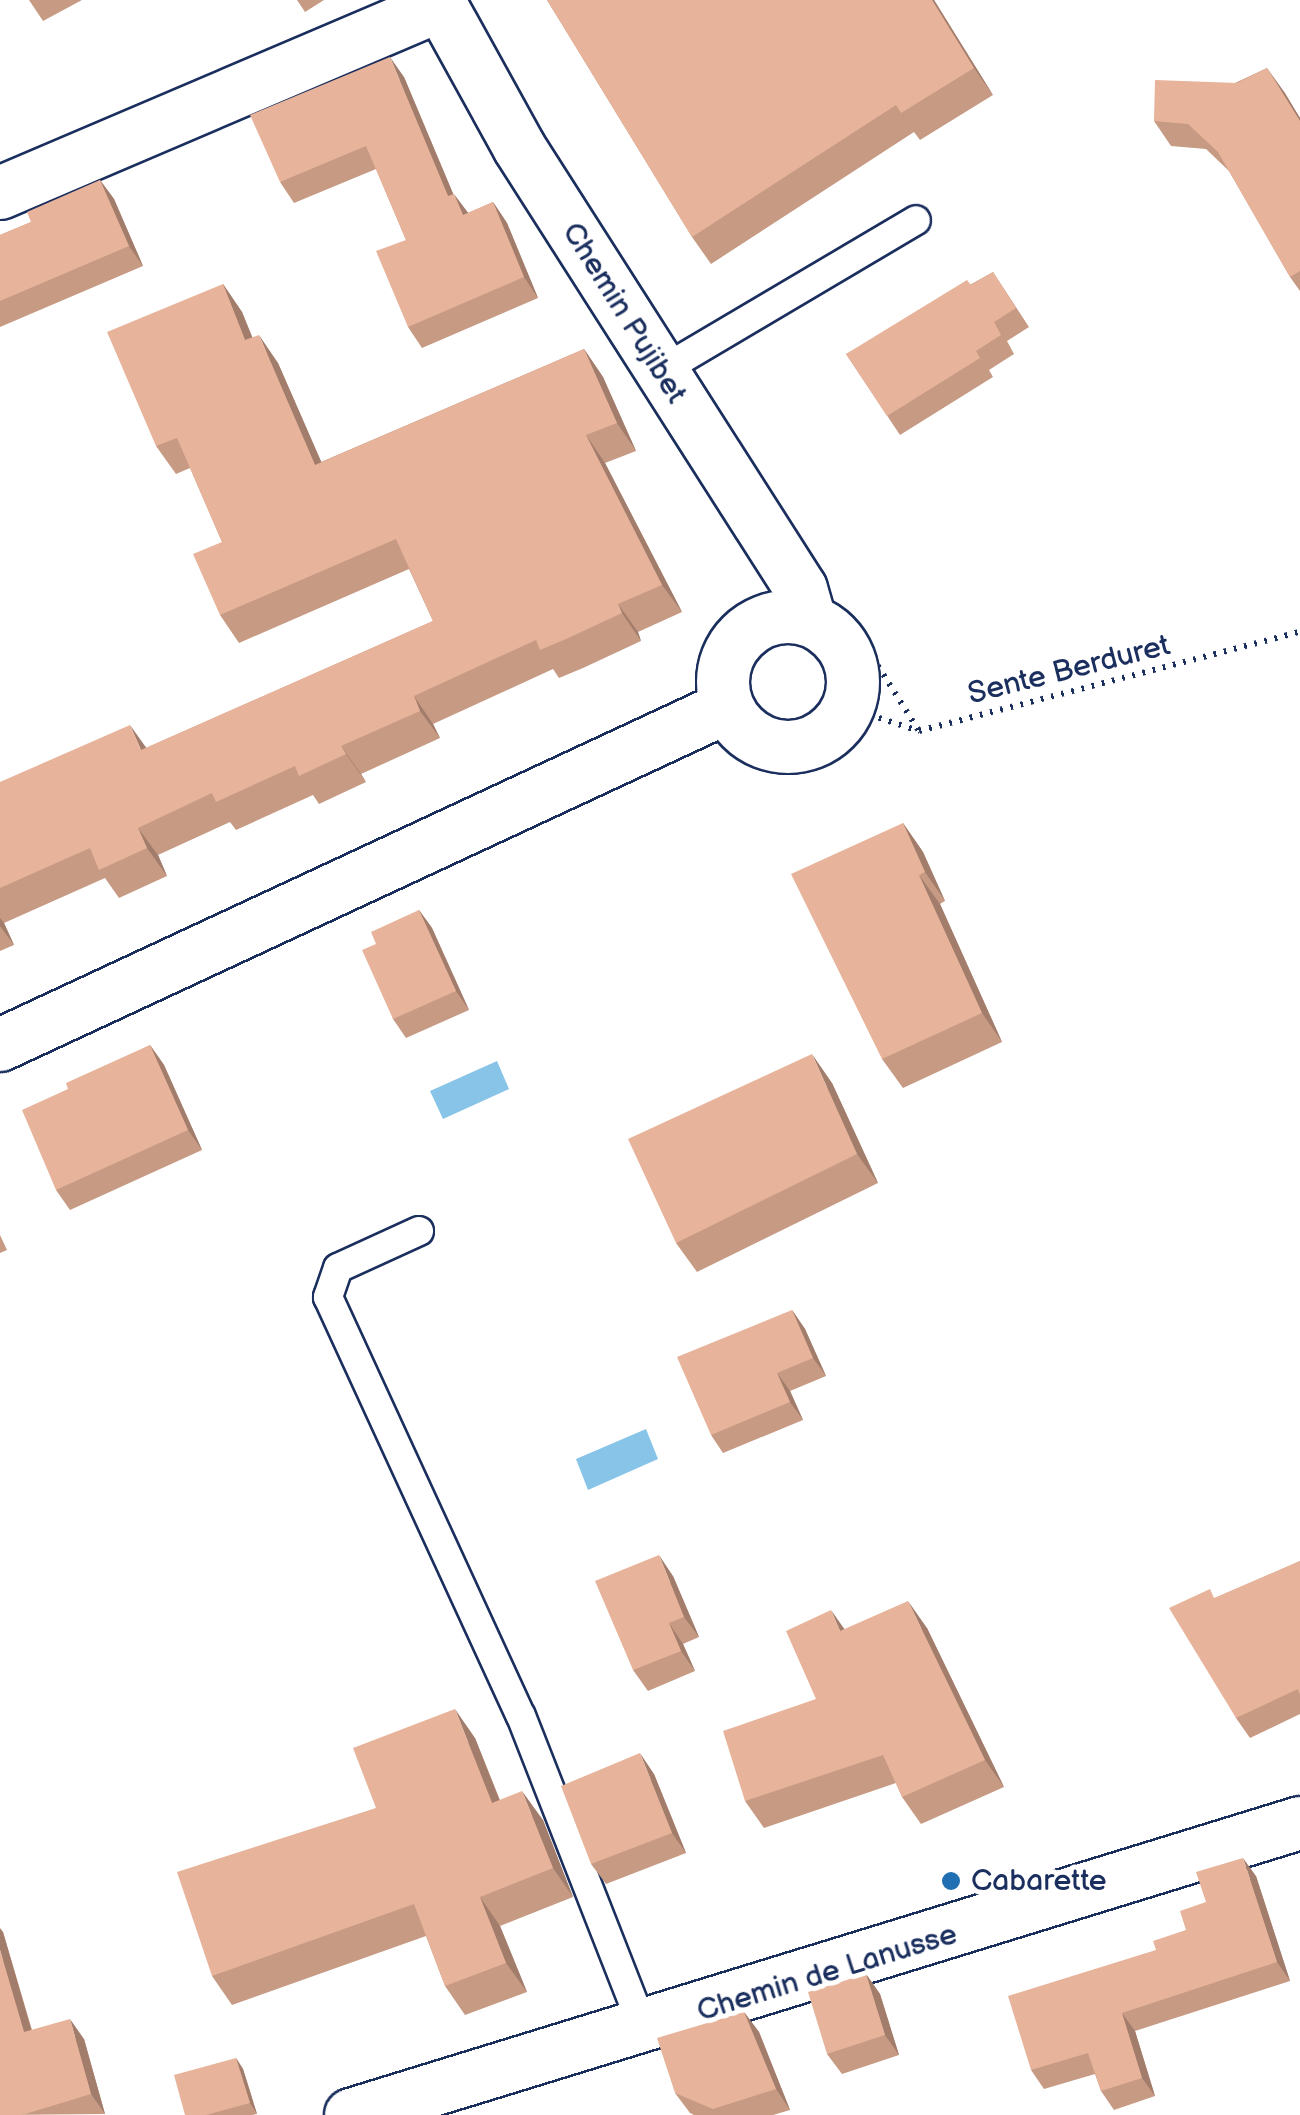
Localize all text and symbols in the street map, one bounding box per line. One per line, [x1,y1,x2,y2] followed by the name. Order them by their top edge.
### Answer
[554,216,694,410] street label: Chemin Pujibet
[964,628,1174,712] street label: Sente Berduret
[971,1863,1107,1899] place label: Cabarette
[940,1870,962,1892] marker: Cabarette
[693,1916,961,2030] street label: Chemin de Lanusse

